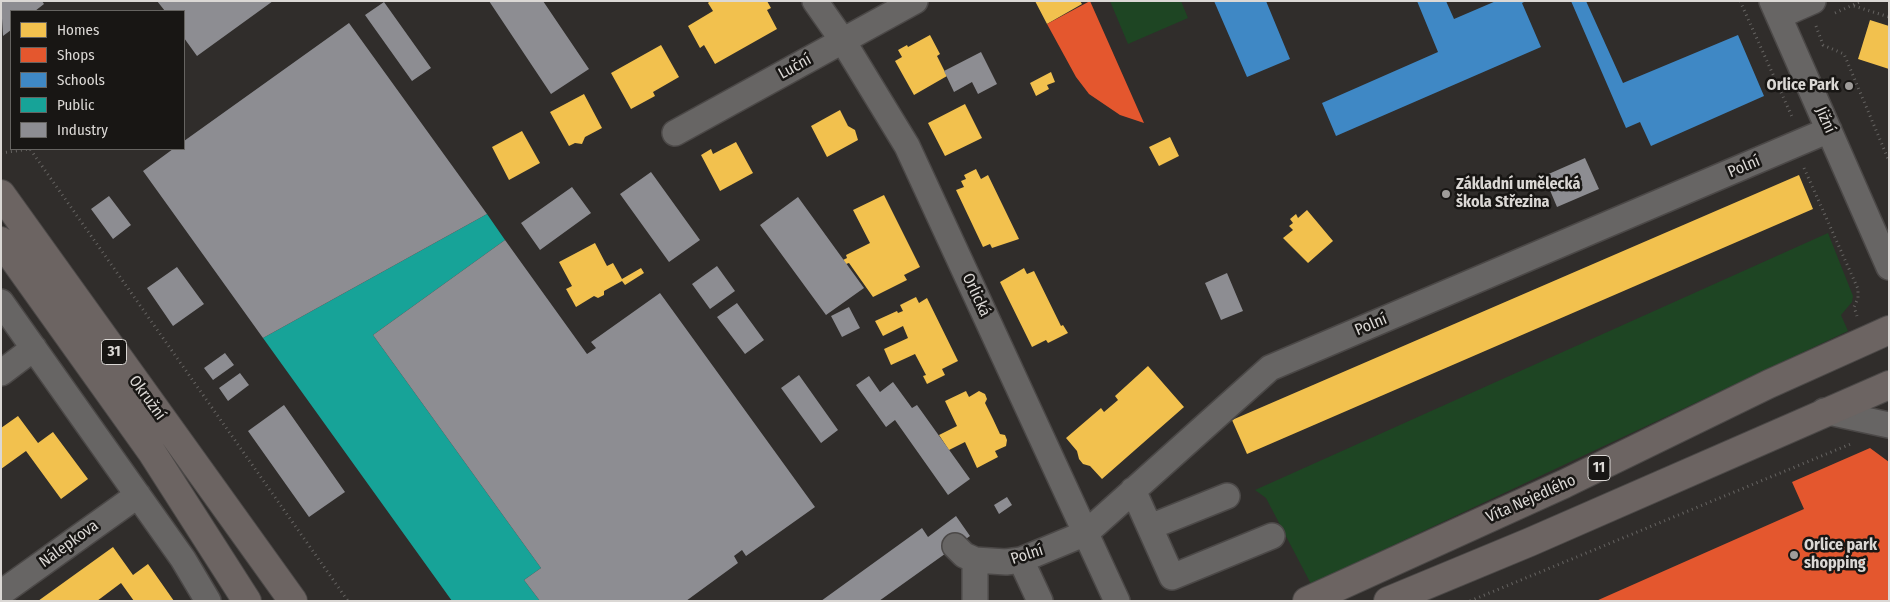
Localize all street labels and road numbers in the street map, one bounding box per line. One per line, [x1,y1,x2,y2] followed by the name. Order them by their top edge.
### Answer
[775,50,815,84] street label: Luční
[1811,104,1839,136] street label: Jižní
[1725,152,1763,182] street label: Polní
[958,270,994,320] street label: Orlická
[1352,310,1390,340] street label: Polní
[102,340,126,364] road number: 31
[124,372,170,424] street label: Okružní
[1588,456,1610,480] road number: 11
[1483,471,1579,527] street label: Víta Nejedlého
[36,516,102,572] street label: Nálepkova
[1008,541,1046,569] street label: Polní

